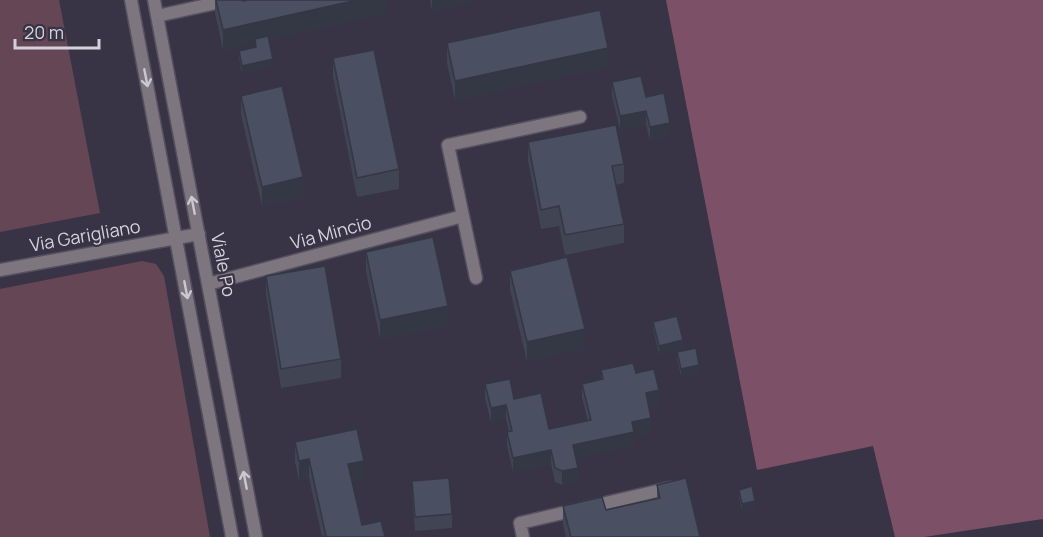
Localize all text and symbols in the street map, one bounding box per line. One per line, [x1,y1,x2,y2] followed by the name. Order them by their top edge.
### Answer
[15,12,99,50] scale bar
[24,20,64,44] text: 20 m
[141,68,152,87] one-way arrow
[187,196,198,216] one-way arrow
[288,210,374,254] street label: Via Mincio
[28,213,142,257] street label: Via Garigliano
[206,231,242,299] street label: Viale Po
[181,280,192,300] one-way arrow
[239,470,250,490] one-way arrow

